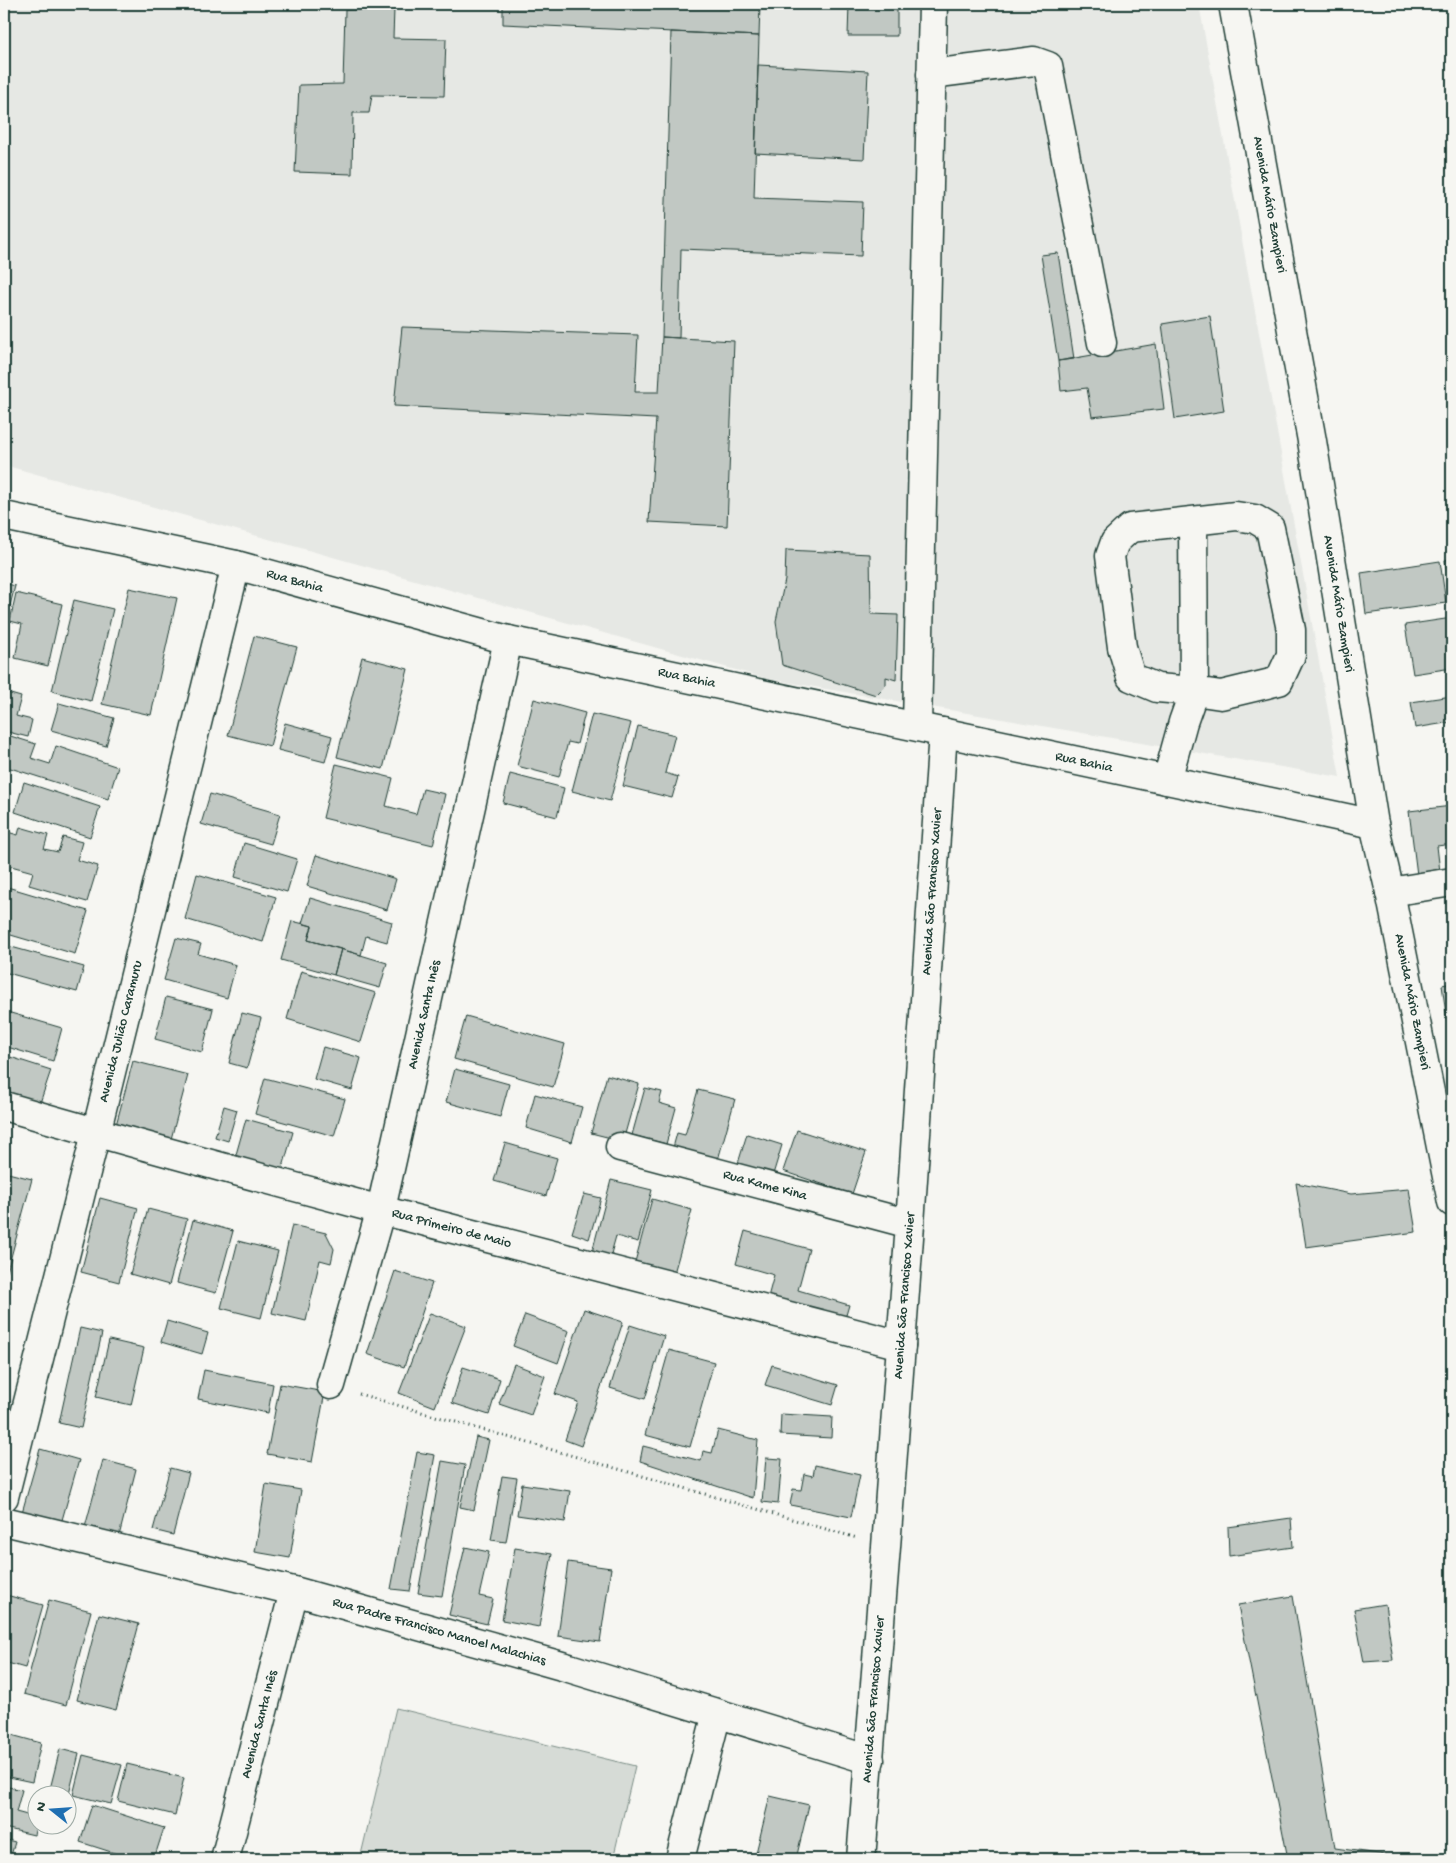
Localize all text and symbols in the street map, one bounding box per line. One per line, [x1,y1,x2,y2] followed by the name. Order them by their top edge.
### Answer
[1249,135,1290,275] street label: Avenida Mário Zampieri
[1319,534,1358,674] street label: Avenida Mário Zampieri
[264,565,326,597] street label: Rua Bahia
[656,664,718,693] street label: Rua Bahia
[1054,748,1115,777] street label: Rua Bahia
[918,807,946,976] street label: Avenida São Francisco Xavier
[1390,932,1434,1072] street label: Avenida Mário Zampieri
[95,958,147,1104] street label: Avenida Julião Caramuru
[404,958,445,1071] street label: Avenida Santa Inês
[721,1166,810,1205] street label: Rua Kame Kina
[390,1205,513,1252] street label: Rua Primeiro de Maio
[890,1211,919,1380] street label: Avenida São Francisco Xavier
[330,1594,549,1670] street label: Rua Padre Francisco Manoel Malachias
[859,1614,889,1784] street label: Avenida São Francisco Xavier
[238,1668,282,1780] street label: Avenida Santa Inês
[28,1786,78,1836] north arrow
[32,1800,51,1814] text: N

